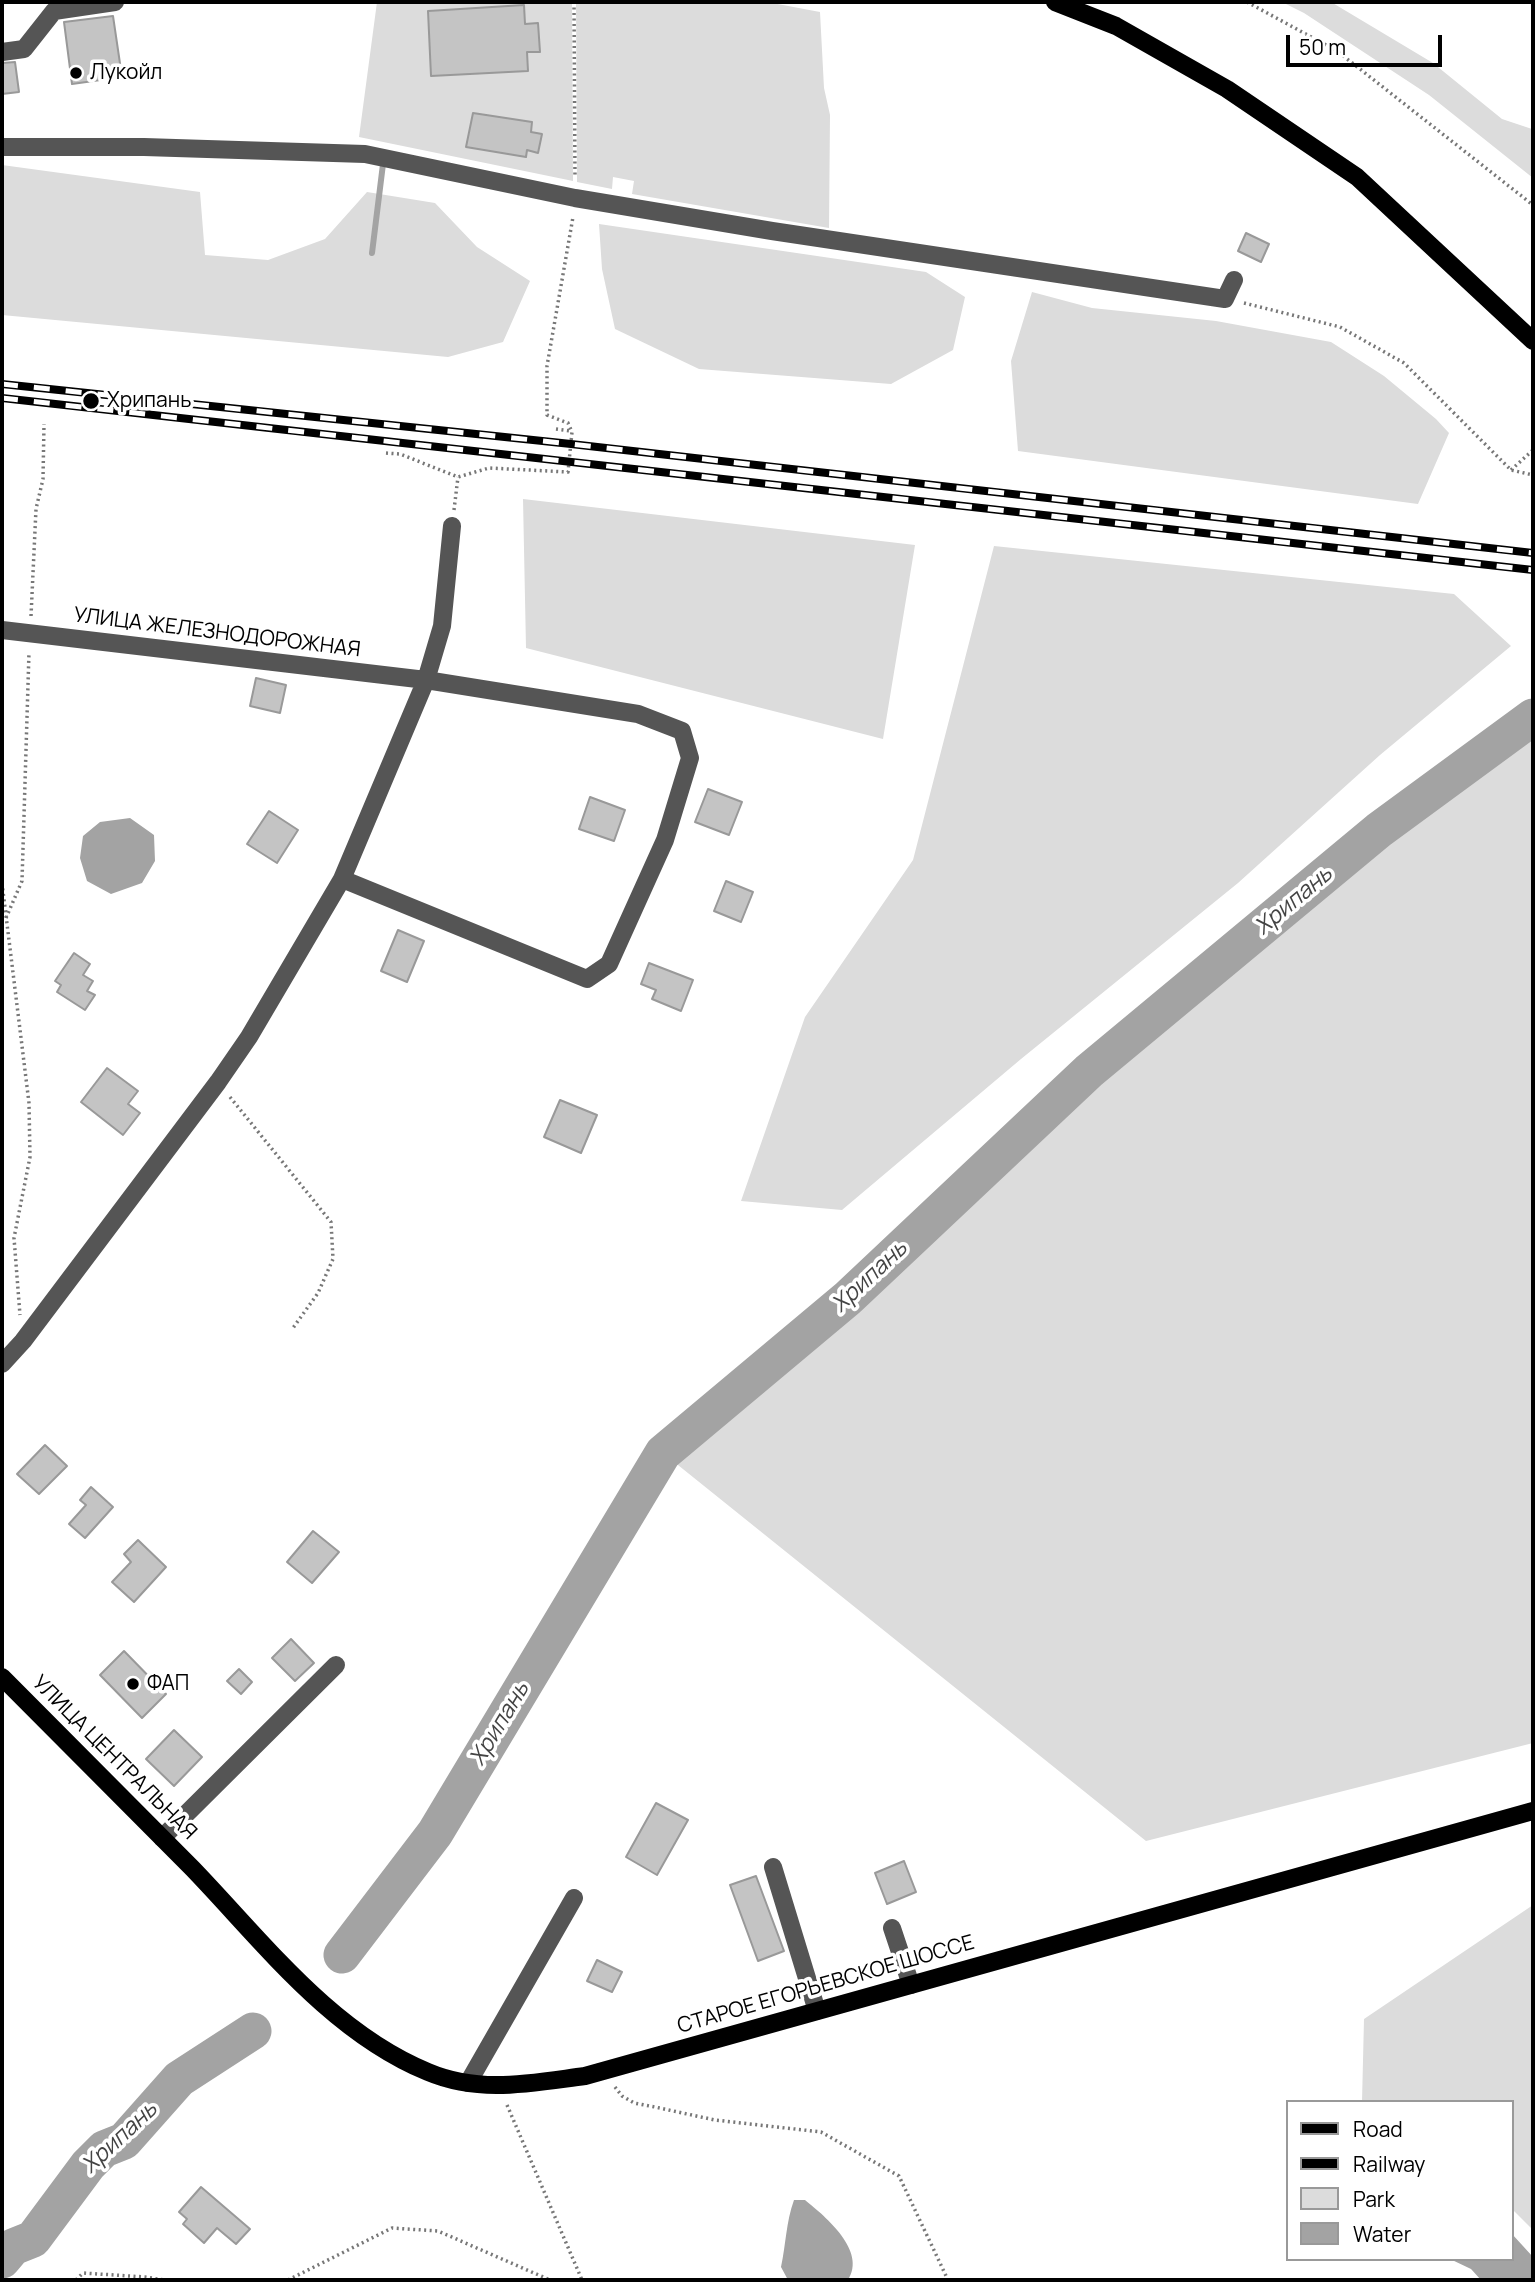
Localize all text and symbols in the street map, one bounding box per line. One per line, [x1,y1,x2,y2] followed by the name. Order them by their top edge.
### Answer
[1290,21,1446,65] scale bar
[1299,33,1346,61] text: 50 m
[90,60,162,86] place label: Лукойл
[68,65,84,81] marker: Лукойл
[107,388,191,414] place label: Хрипань
[81,391,101,411] marker: Хрипань
[72,603,362,663] street label: УЛИЦА ЖЕЛЕЗНОДОРОЖНАЯ
[1250,861,1338,941] water label: Хрипань
[827,1235,913,1319] water label: Хрипань
[27,1671,201,1845] street label: УЛИЦА ЦЕНТРАЛЬНАЯ
[147,1671,189,1697] place label: ФАП
[125,1676,141,1692] marker: ФАП
[464,1677,536,1771] water label: Хрипань
[675,1930,977,2040] street label: СТАРОЕ ЕГОРЬЕВСКОЕ ШОССЕ
[77,2096,163,2180] water label: Хрипань
[1286,2100,1514,2261] legend
[1353,2115,1403,2143] text: Road
[1353,2150,1425,2178] text: Railway
[1353,2185,1395,2213] text: Park
[1353,2220,1411,2248] text: Water

